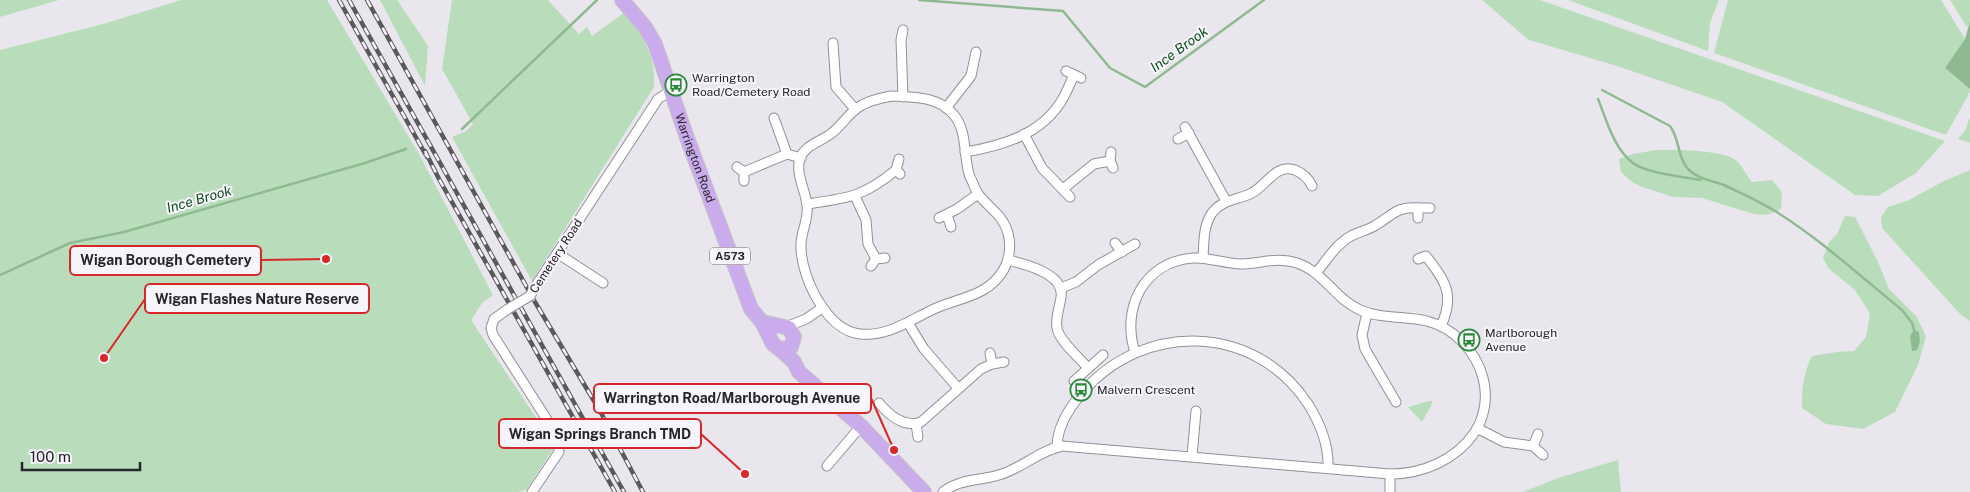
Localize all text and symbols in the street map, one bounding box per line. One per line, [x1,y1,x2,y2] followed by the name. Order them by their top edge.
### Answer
[1147,23,1211,75] water label: Ince Brook
[692,71,810,99] place label: Warrington Road/Cemetery Road
[664,73,688,97] bus stop icon: Warrington Road/Cemetery Road
[672,112,718,205] street label: Warrington Road
[165,182,234,216] water label: Ince Brook
[527,216,585,296] street label: Cemetery Road
[70,246,261,275] callout: Wigan Borough Cemetery
[710,248,750,264] road number: A573
[80,252,252,268] text: Wigan Borough Cemetery
[145,284,369,313] callout: Wigan Flashes Nature Reserve
[155,291,359,307] text: Wigan Flashes Nature Reserve
[1485,326,1557,354] place label: Marlborough Avenue
[1457,328,1481,352] bus stop icon: Marlborough Avenue
[1069,378,1093,402] bus stop icon: Malvern Crescent
[1097,383,1196,397] place label: Malvern Crescent
[594,384,871,413] callout: Warrington Road/Marlborough Avenue
[604,390,860,406] text: Warrington Road/Marlborough Avenue
[499,419,701,448] callout: Wigan Springs Branch TMD
[509,426,691,442] text: Wigan Springs Branch TMD
[22,440,140,472] scale bar
[30,448,71,465] text: 100 m

